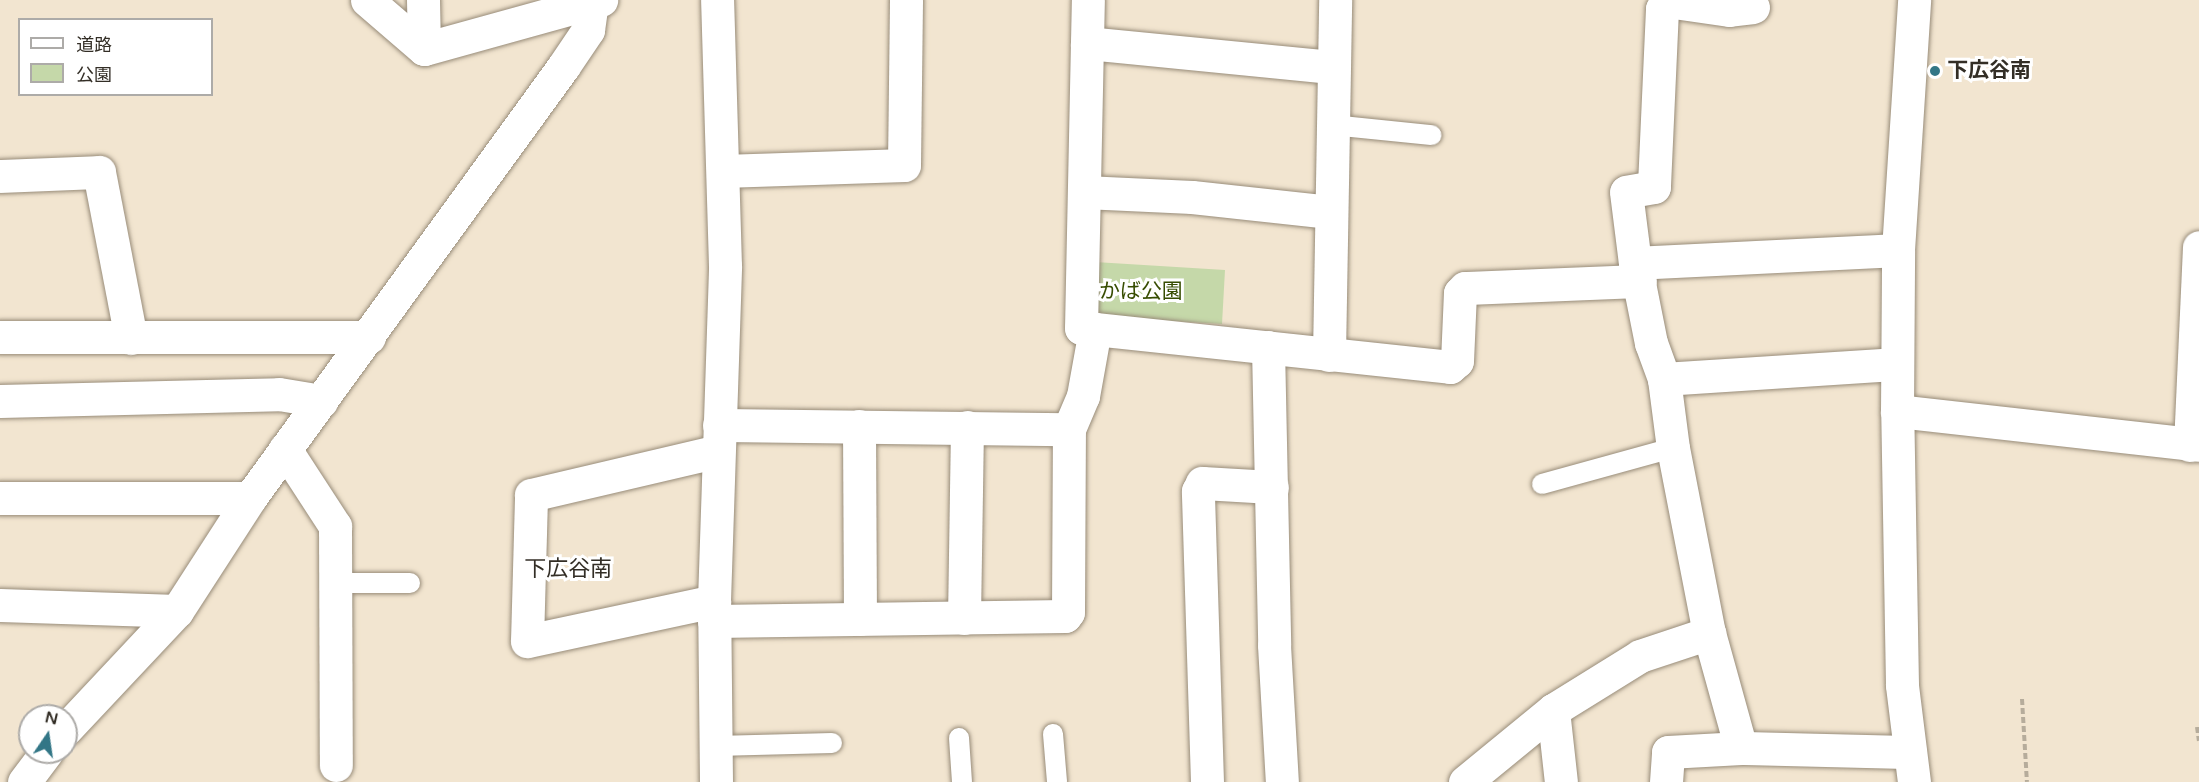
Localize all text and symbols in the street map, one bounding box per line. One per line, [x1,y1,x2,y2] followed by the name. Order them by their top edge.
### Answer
[18,18,213,96] legend
[76,34,112,56] text: 道路
[1947,58,2031,84] place label: 下広谷南
[76,64,112,86] text: 公園
[1928,64,1942,78] marker: 下広谷南
[1099,279,1183,305] park label: かば公園
[524,557,612,583] district label: 下広谷南
[18,704,78,764] north arrow
[43,707,60,730] text: N

